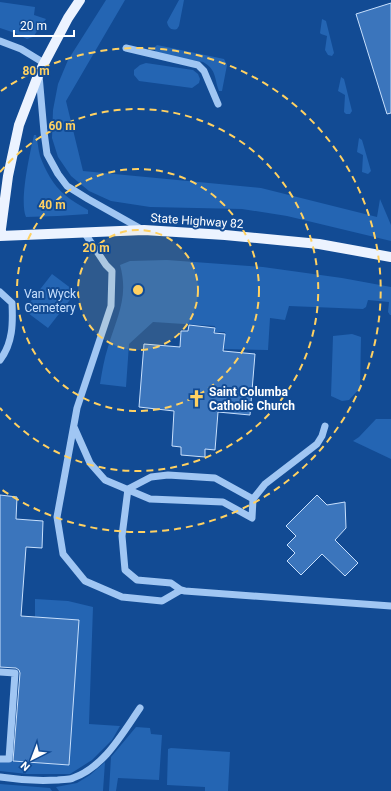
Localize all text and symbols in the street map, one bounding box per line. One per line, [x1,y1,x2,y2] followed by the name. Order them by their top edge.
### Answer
[14,12,74,38] scale bar
[20,19,47,33] text: 20 m
[22,64,50,78] text: 80 m
[48,119,76,133] text: 60 m
[38,198,66,212] text: 40 m
[150,211,244,231] street label: State Highway 82
[82,241,110,255] text: 20 m
[131,283,145,297] centre of rings
[24,287,77,315] park label: Van Wyck Cemetery
[209,385,295,413] place label: Saint Columba Catholic Church
[186,389,206,409] church icon: Saint Columba Catholic Church
[12,739,52,779] north arrow
[18,758,33,773] text: N

